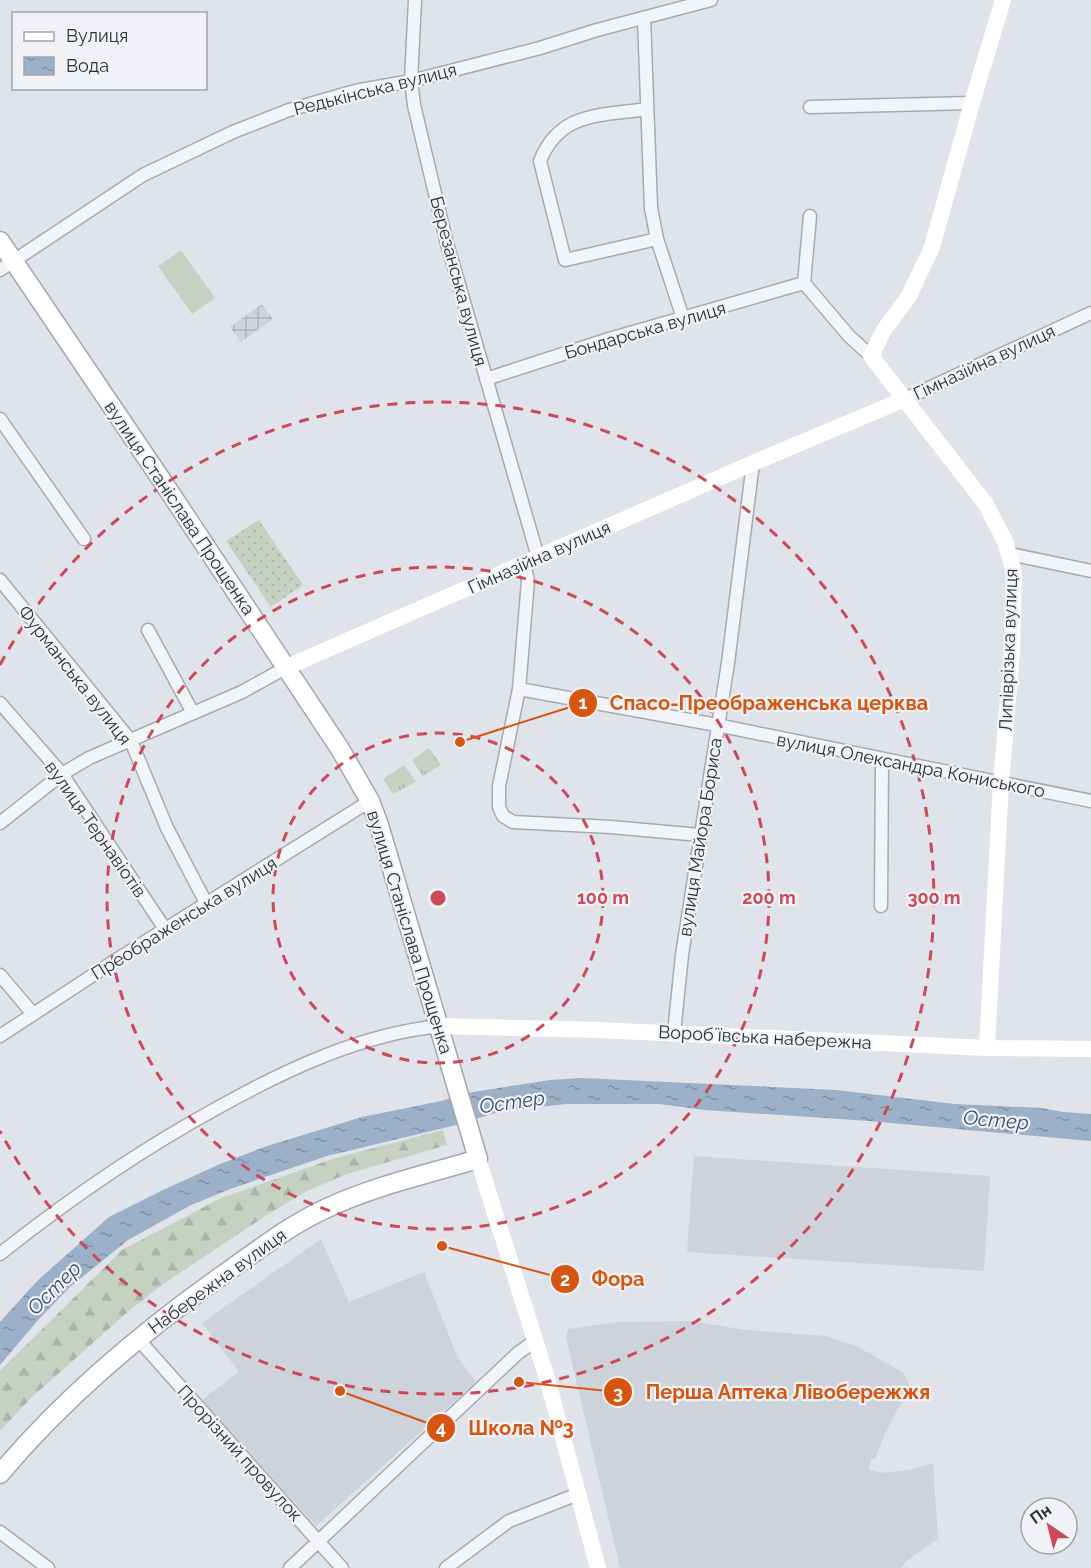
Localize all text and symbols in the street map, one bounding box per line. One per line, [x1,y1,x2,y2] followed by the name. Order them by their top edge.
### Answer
[12,12,207,90] legend
[66,25,128,46] text: Вулиця
[66,55,109,76] text: Вода
[291,59,459,119] street label: Редькінська вулиця
[426,194,492,368] street label: Березанська вулиця
[562,297,728,363] street label: Бондарська вулиця
[910,320,1058,404] street label: Гімназійна вулиця
[100,397,260,619] street label: вулиця Станіслава Прощенка
[464,516,614,598] street label: Гімназійна вулиця
[995,568,1021,732] street label: Липіврізька вулиця
[14,601,136,749] street label: Фурманська вулиця
[568,684,940,722] callout: Спасо-Преображенська церква
[610,691,928,715] text: Спасо-Преображенська церква
[579,692,588,713] text: 1
[775,729,1047,801] street label: вулиця Олександра Кониського
[674,736,726,938] street label: вулиця Майора Бориса
[41,757,151,901] street label: вулиця Тернавіотів
[363,808,457,1056] street label: вулиця Станіслава Прощенка
[87,852,281,984] street label: Преображенська вулиця
[577,887,629,908] text: 100 m
[742,887,796,908] text: 200 m
[907,887,961,908] text: 300 m
[428,888,448,908] centre of rings
[658,1021,872,1053] street label: Воробʼївська набережна
[478,1085,547,1118] water label: Остер
[962,1105,1030,1135] water label: Остер
[144,1224,290,1338] street label: Набережна вулиця
[22,1256,86,1320] water label: Остер
[550,1260,656,1298] callout: Фора
[592,1267,644,1291] text: Фора
[560,1269,570,1290] text: 2
[603,1373,942,1411] callout: Перша Аптека Лівобережжя
[646,1380,930,1404] text: Перша Аптека Лівобережжя
[173,1381,307,1525] street label: Прорізний провулок
[613,1382,623,1403] text: 3
[426,1409,585,1447] callout: Школа №3
[468,1416,574,1440] text: Школа №3
[436,1417,446,1438] text: 4
[1019,1496,1079,1556] north arrow
[1027,1500,1055,1528] text: Пн

